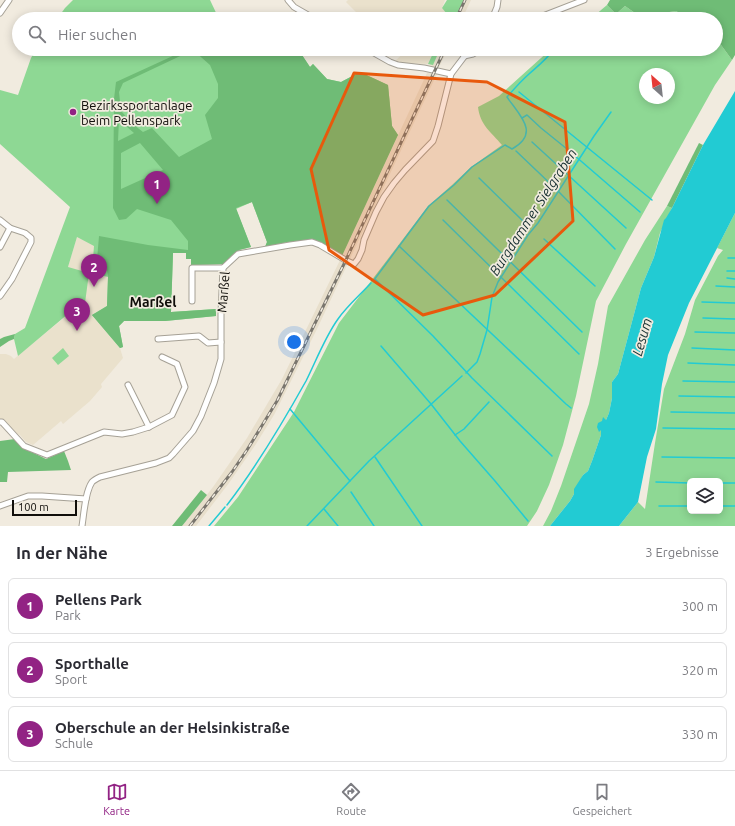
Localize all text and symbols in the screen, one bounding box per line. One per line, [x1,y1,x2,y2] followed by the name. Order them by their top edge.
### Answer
[12,12,723,56] search box
[26,23,48,45] icon: search
[58,26,137,43] text: Hier suchen
[639,68,675,104] north arrow
[81,98,192,127] place label: Bezirkssportanlage beim Pellenspark
[68,107,78,117] marker: Bezirkssportanlage beim Pellenspark
[486,146,580,278] water label: Burgdammer Sielgraben
[144,171,170,204] pin: 1
[81,254,107,287] pin: 2
[214,270,232,313] street label: Marßel
[129,294,177,310] district label: Marßel
[64,298,90,331] pin: 3
[629,316,655,358] water label: Lesum
[284,332,304,352] your location
[687,478,723,514] map controls
[687,478,723,514] button: layers
[12,498,77,517] scale bar
[18,501,49,513] text: 100 m
[16,543,108,562] text: In der Nähe
[645,545,719,559] text: 3 Ergebnisse
[55,591,142,608] text: Pellens Park
[26,599,34,613] text: 1
[682,599,718,613] text: 300 m
[55,608,81,622] text: Park
[55,655,129,672] text: Sporthalle
[26,663,34,677] text: 2
[682,663,718,677] text: 320 m
[55,672,87,686] text: Sport
[55,719,290,736] text: Oberschule an der Helsinkistraße
[26,727,34,741] text: 3
[682,727,718,741] text: 330 m
[55,736,93,750] text: Schule
[103,781,130,817] tab: Karte
[336,781,366,817] tab: Route
[573,781,632,817] tab: Gespeichert

